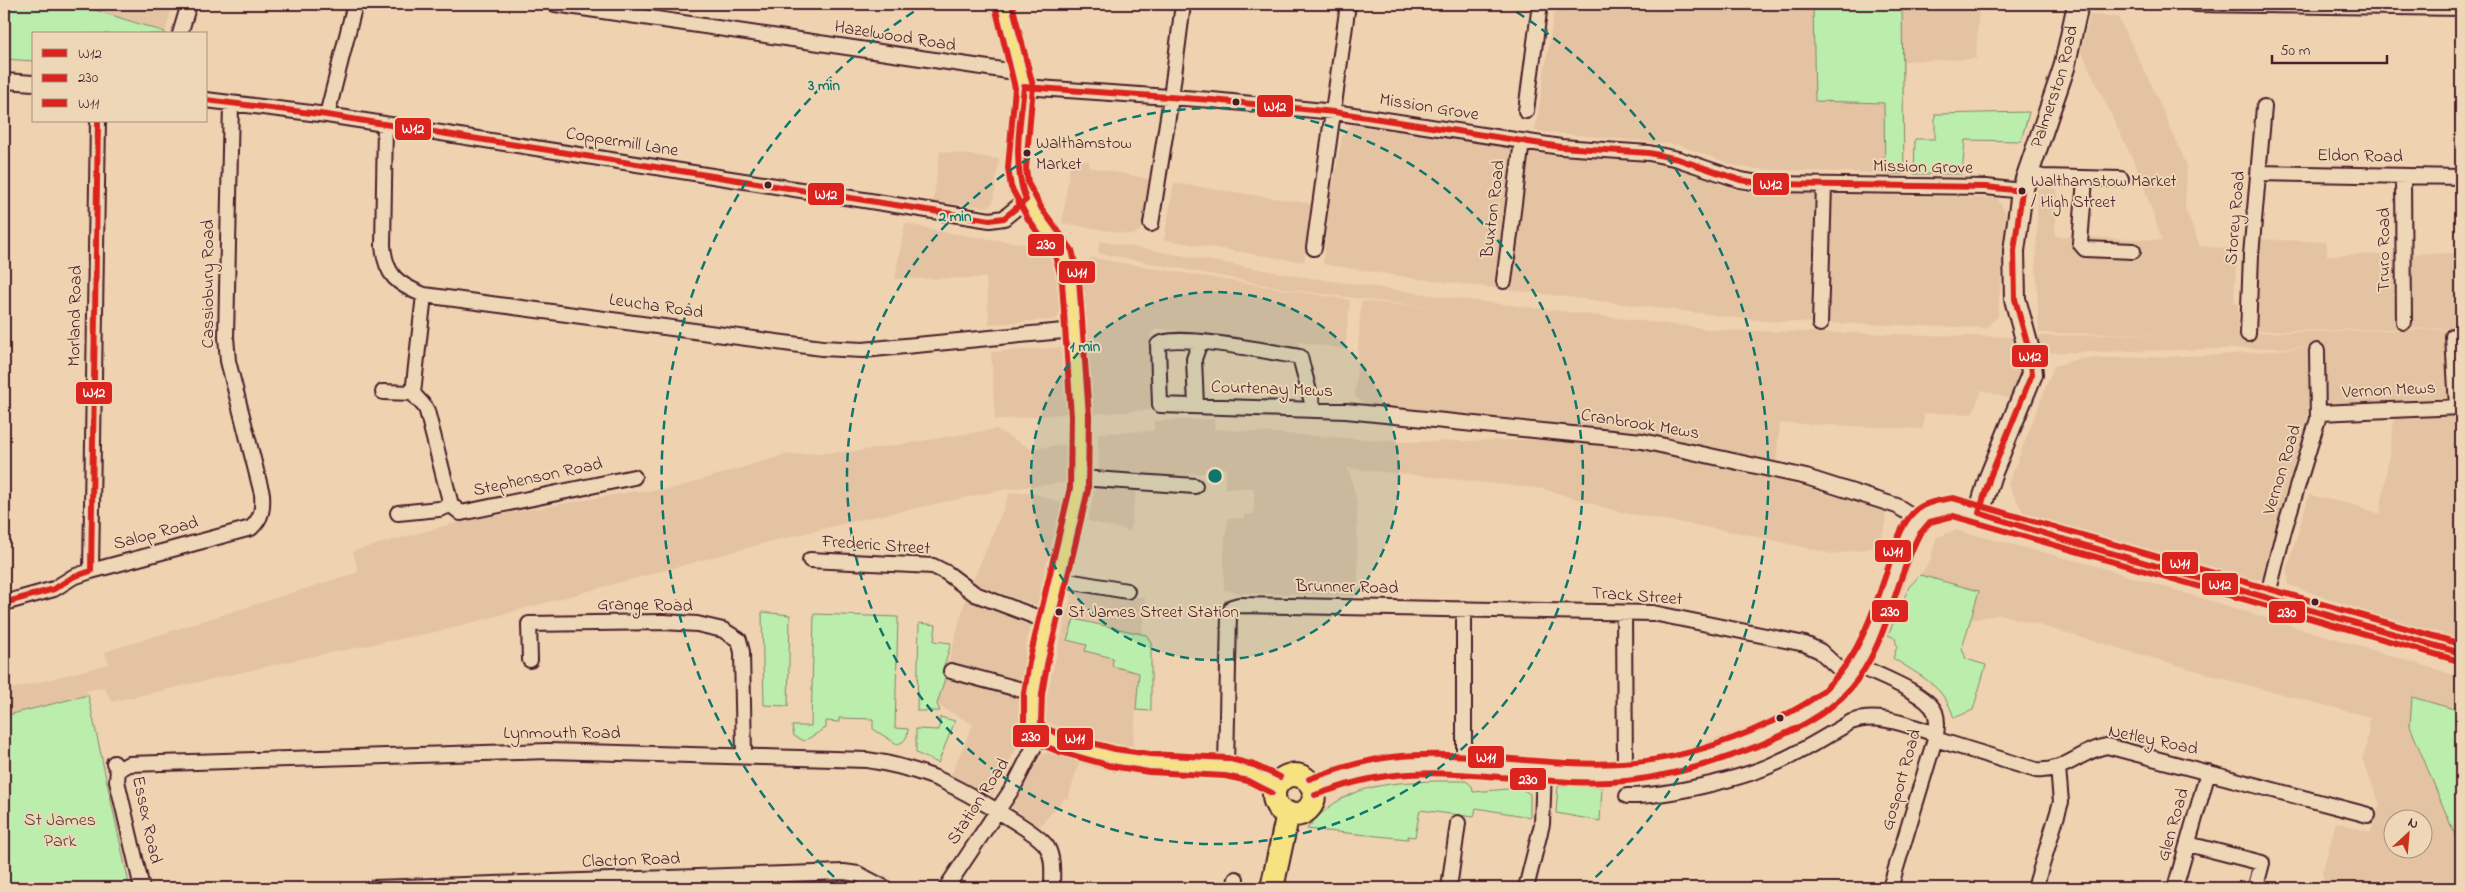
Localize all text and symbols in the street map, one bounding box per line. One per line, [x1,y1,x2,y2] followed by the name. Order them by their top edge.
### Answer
[832,15,958,59] street label: Hazelwood Road
[2025,23,2086,152] street label: Palmerston Road
[32,32,208,122] legend
[2272,32,2388,64] scale bar
[2280,40,2311,62] text: 50 m
[78,43,102,65] text: W12
[78,67,99,89] text: 230
[807,75,840,97] text: 3 min
[1377,87,1481,129] street label: Mission Grove
[78,93,99,115] text: W11
[1256,94,1294,118] line badge: W12
[1231,97,1241,107] unlabelled marker
[1264,97,1286,118] text: W12
[394,117,432,141] line badge: W12
[402,119,424,140] text: W12
[564,121,681,165] street label: Coppermill Lane
[1036,131,1132,177] place label: Walthamstow Market
[2317,143,2403,171] street label: Eldon Road
[1022,148,1032,158] marker: Walthamstow Market
[1873,154,1974,182] street label: Mission Grove
[1475,159,1513,260] street label: Buxton Road
[2031,169,2177,217] place label: Walthamstow Market / High Street
[2219,170,2253,266] street label: Storey Road
[1752,172,1790,196] line badge: W12
[1760,175,1782,196] text: W12
[763,180,773,190] unlabelled marker
[807,182,845,206] line badge: W12
[815,185,837,206] text: W12
[2017,186,2027,196] marker: Walthamstow Market / High Street
[938,206,972,228] text: 2 min
[2372,208,2398,292] street label: Truro Road
[196,220,222,348] street label: Cassiobury Road
[1027,233,1065,257] line badge: 230
[1036,235,1055,256] text: 230
[1058,260,1096,284] line badge: W11
[1067,263,1087,284] text: W11
[62,265,90,367] street label: Morland Road
[607,288,705,326] street label: Leucha Road
[1070,336,1101,358] text: 1 min
[2011,344,2049,368] line badge: W12
[2019,347,2041,368] text: W12
[1210,375,1334,405] street label: Courtenay Mews
[2341,376,2436,406] street label: Vernon Mews
[75,381,113,405] line badge: W12
[83,383,105,404] text: W12
[1579,403,1701,447] street label: Cranbrook Mews
[2257,422,2309,519] street label: Vernon Road
[471,452,605,504] street label: Stephenson Road
[1206,467,1224,485] centre of rings
[111,510,201,558] street label: Salop Road
[820,529,931,563] street label: Frederic Street
[1874,539,1912,563] line badge: W11
[1883,542,1903,563] text: W11
[2161,551,2199,575] line badge: W11
[2170,554,2190,575] text: W11
[2201,572,2239,596] line badge: W12
[1294,574,1399,602] street label: Brunner Road
[2209,575,2231,596] text: W12
[1591,581,1683,613] street label: Track Street
[597,592,693,621] street label: Grange Road
[2310,597,2320,607] unlabelled marker
[1871,599,1909,623] line badge: 230
[1068,600,1239,625] place label: St James Street Station
[2268,600,2306,624] line badge: 230
[1880,602,1899,623] text: 230
[2277,603,2296,624] text: 230
[1054,607,1064,617] marker: St James Street Station
[1775,713,1785,723] unlabelled marker
[2106,719,2200,763] street label: Netley Road
[503,721,621,747] street label: Lynmouth Road
[1012,724,1050,748] line badge: 230
[1875,726,1929,834] street label: Gosport Road
[1021,727,1040,748] text: 230
[1056,727,1094,751] line badge: W11
[1065,729,1085,750] text: W11
[1467,745,1505,769] line badge: W11
[1476,748,1496,769] text: W11
[941,754,1017,850] street label: Station Road
[1509,767,1547,791] line badge: 230
[1518,770,1537,791] text: 230
[124,774,168,866] street label: Essex Road
[2151,785,2197,865] street label: Glen Road
[24,808,96,855] park label: St James Park
[2382,810,2432,860] north arrow
[2404,812,2422,835] text: N
[581,846,681,876] street label: Clacton Road

